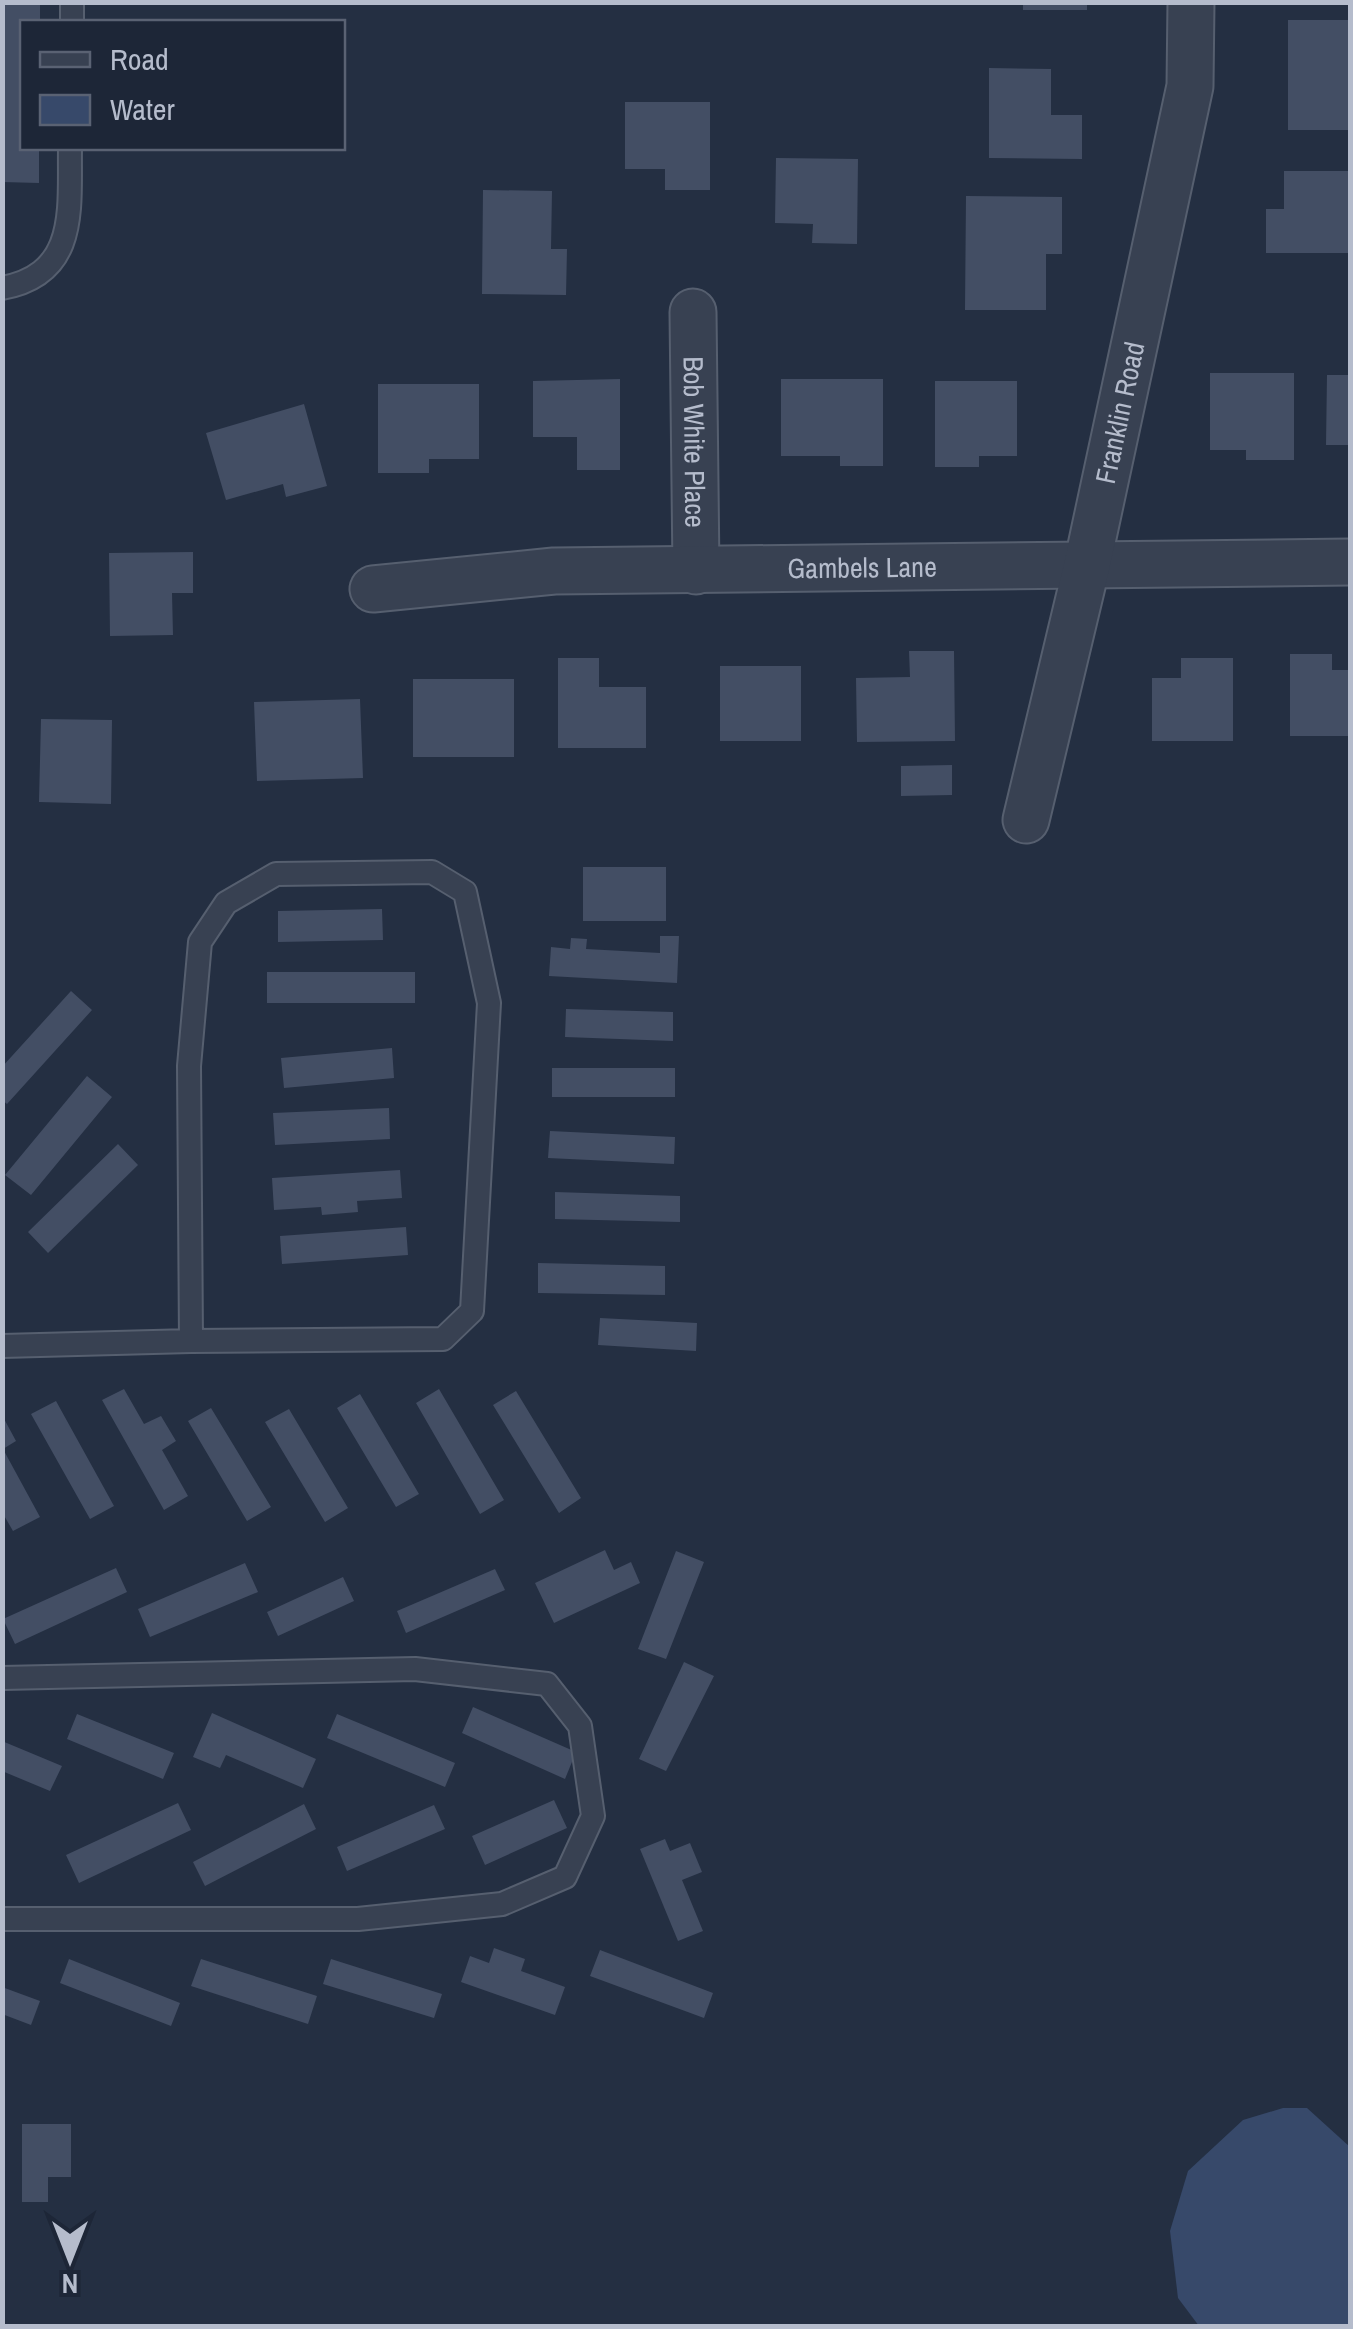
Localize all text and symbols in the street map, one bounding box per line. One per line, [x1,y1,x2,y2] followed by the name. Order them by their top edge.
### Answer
[20,20,345,150] legend
[110,39,169,79] text: Road
[110,89,176,129] text: Water
[1086,338,1154,487] street label: Franklin Road
[675,356,714,528] street label: Bob White Place
[787,548,937,587] street label: Gambels Lane
[20,2209,120,2309] north arrow
[62,2265,78,2303] text: N

